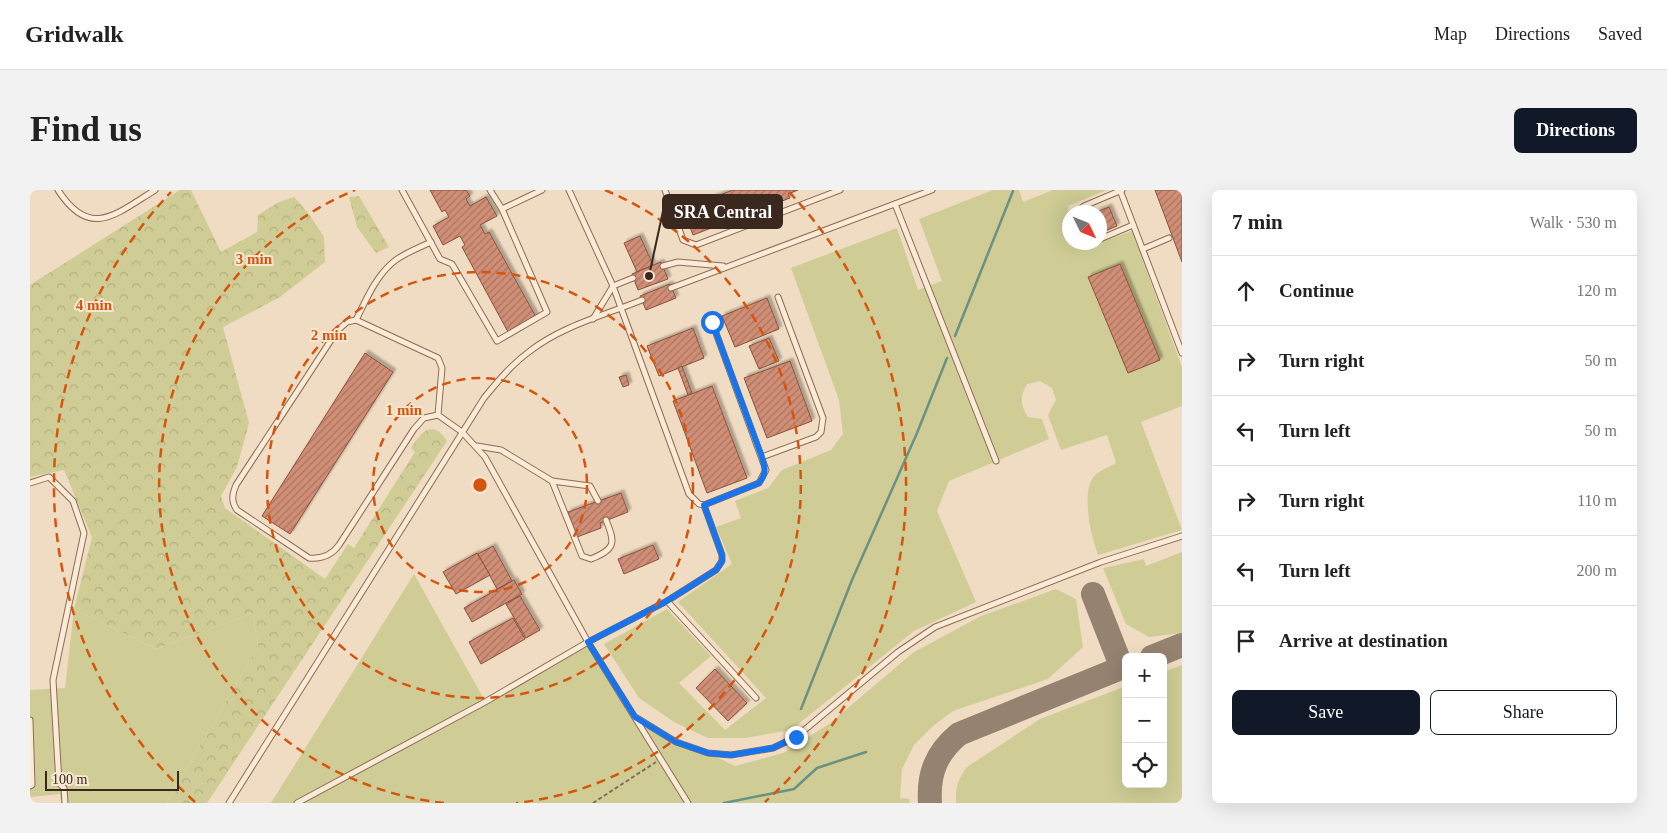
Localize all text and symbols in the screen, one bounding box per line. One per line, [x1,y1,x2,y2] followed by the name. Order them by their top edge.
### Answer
[25,21,124,47] text: Gridwalk
[1434,24,1467,44] text: Map
[1495,24,1570,44] text: Directions
[1598,24,1642,44] text: Saved
[1514,108,1637,153] button: Directions
[30,110,142,149] text: Find us
[663,195,782,228] callout: SRA Central
[674,202,772,222] text: SRA Central
[1062,205,1107,250] north arrow
[1232,210,1283,234] text: 7 min
[1530,214,1617,231] text: Walk · 530 m
[236,251,273,267] text: 3 min
[1232,277,1260,305] icon: ahead
[1279,280,1354,301] text: Continue
[1577,282,1617,299] text: 120 m
[76,297,113,313] text: 4 min
[701,311,724,334] route start
[311,327,348,343] text: 2 min
[1232,347,1260,375] icon: right
[1279,350,1364,371] text: Turn right
[1585,352,1617,369] text: 50 m
[386,402,423,418] text: 1 min
[1232,417,1260,445] icon: left
[1279,420,1351,441] text: Turn left
[1585,422,1617,439] text: 50 m
[471,476,489,494] centre of rings
[1232,487,1260,515] icon: right
[1279,490,1364,511] text: Turn right
[1577,492,1617,509] text: 110 m
[1232,557,1260,585] icon: left
[1279,560,1351,581] text: Turn left
[1577,562,1617,579] text: 200 m
[1232,627,1260,655] icon: arrive
[1279,630,1448,651] text: Arrive at destination
[1122,653,1167,788] map controls
[1122,653,1167,698] button: +
[1232,690,1420,735] button: Save
[1430,690,1617,735] button: Share
[1122,698,1167,743] button: −
[785,726,808,749] route end
[1122,743,1167,788] button: locate
[45,768,179,791] scale bar
[52,772,87,787] text: 100 m

